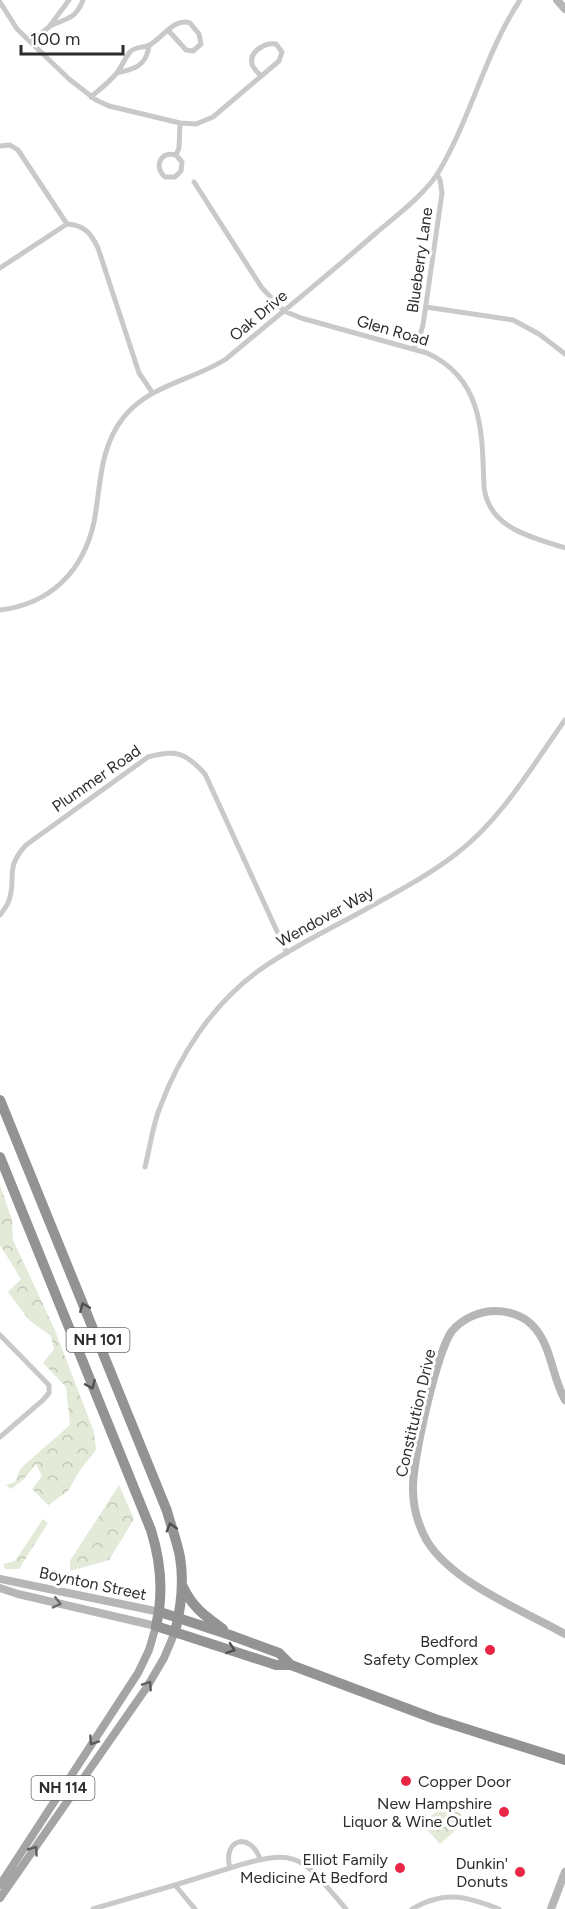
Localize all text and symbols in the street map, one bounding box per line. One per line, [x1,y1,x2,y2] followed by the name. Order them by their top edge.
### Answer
[21,18,123,56] scale bar
[30,28,80,50] text: 100 m
[403,206,436,314] street label: Blueberry Lane
[226,286,291,345] street label: Oak Drive
[355,311,431,350] street label: Glen Road
[48,741,144,816] street label: Plummer Road
[273,882,378,951] street label: Wendover Way
[79,1302,91,1313] one-way arrow
[66,1328,130,1352] road number: NH 101
[392,1347,440,1479] street label: Constitution Drive
[84,1378,96,1389] one-way arrow
[166,1522,178,1533] one-way arrow
[38,1563,148,1604] street label: Boynton Street
[51,1596,61,1609] one-way arrow
[363,1632,478,1669] place label: Bedford Safety Complex
[225,1642,236,1655] one-way arrow
[483,1643,497,1657] marker: Bedford Safety Complex
[141,1680,152,1691] one-way arrow
[89,1734,100,1745] one-way arrow
[418,1772,511,1791] place label: Copper Door
[399,1774,413,1788] marker: Copper Door
[32,1776,94,1800] road number: NH 114
[343,1794,492,1831] place label: New Hampshire Liquor & Wine Outlet
[497,1805,511,1819] marker: New Hampshire Liquor & Wine Outlet
[27,1846,38,1857] one-way arrow
[240,1850,389,1887] place label: Elliot Family Medicine At Bedford
[456,1854,508,1891] place label: Dunkin' Donuts
[393,1861,407,1875] marker: Elliot Family Medicine At Bedford
[513,1865,527,1879] marker: Dunkin' Donuts

